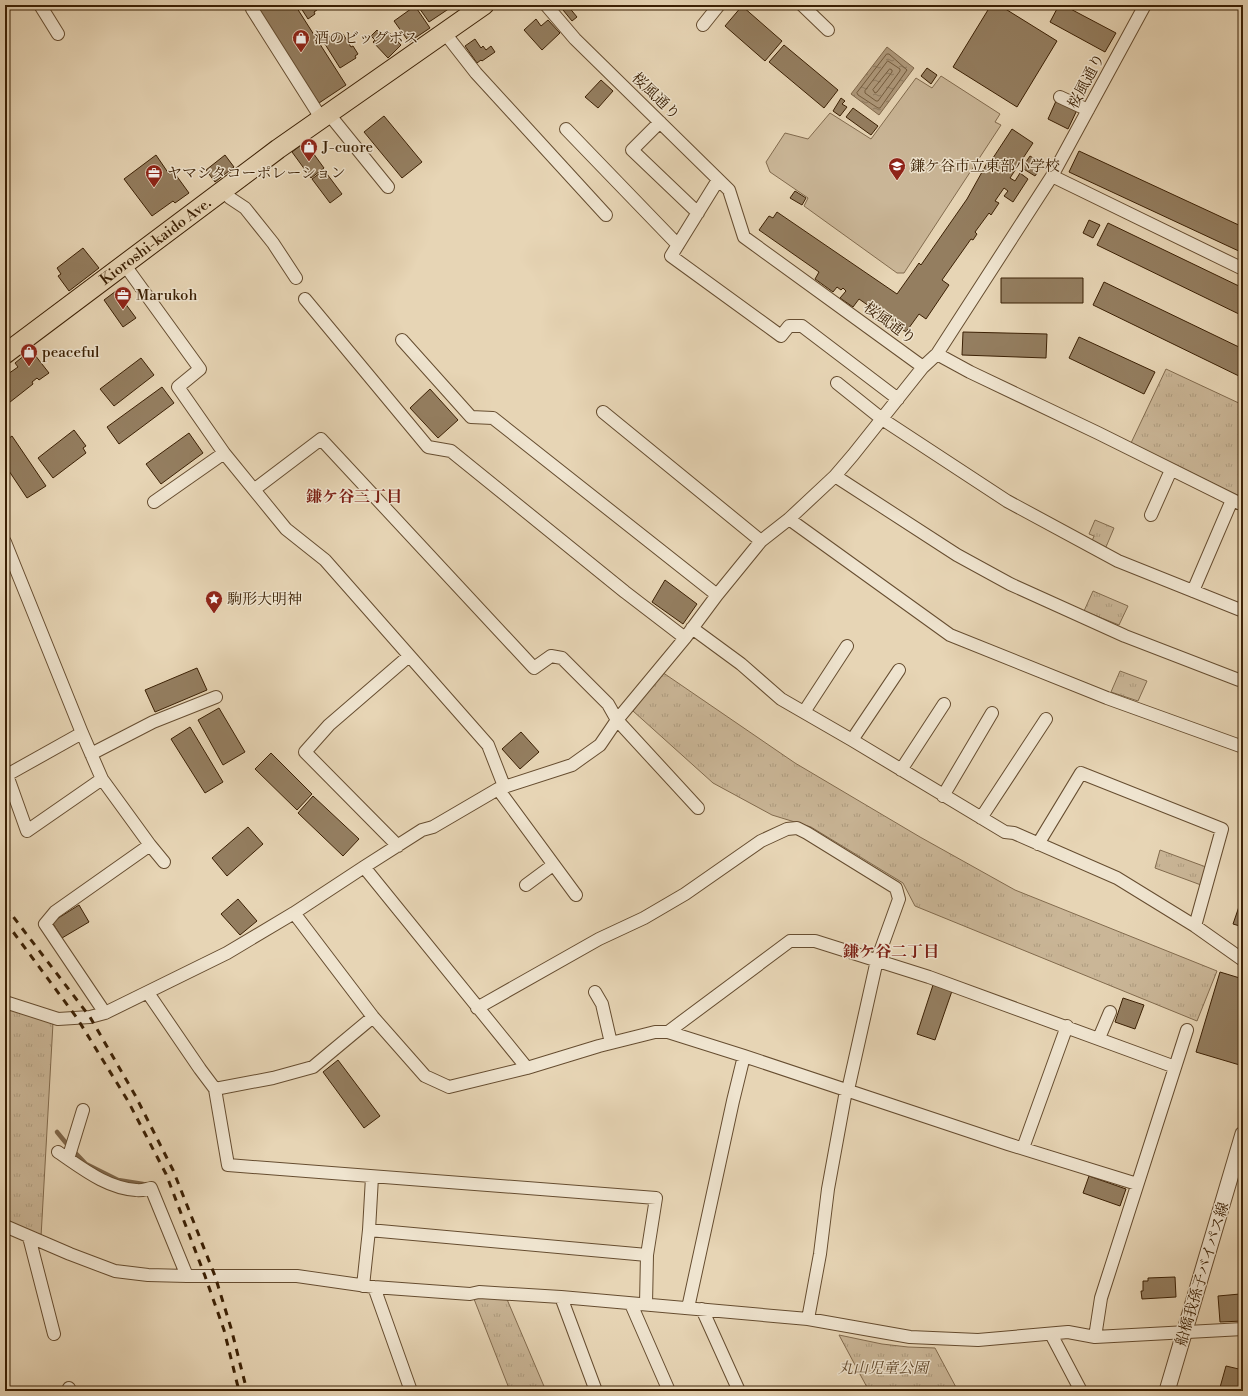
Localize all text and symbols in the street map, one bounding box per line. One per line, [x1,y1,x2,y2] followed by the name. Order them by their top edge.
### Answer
[291,28,311,53] shop icon: 酒のビッグボス
[314,29,418,48] place label: 酒のビッグボス
[1064,50,1109,112] street label: 桜風通り
[627,69,684,124] street label: 桜風通り
[299,137,319,162] shop icon: J-cuore
[321,138,373,157] place label: J-cuore
[887,156,907,181] school or university icon: 鎌ケ谷市立東部小学校
[910,157,1060,176] place label: 鎌ケ谷市立東部小学校
[144,163,164,188] office icon: ヤマシタコーポレーション
[167,164,346,183] place label: ヤマシタコーポレーション
[96,194,215,289] street label: Kioroshi-kaido Ave.
[113,285,133,310] office icon: Marukoh
[136,286,197,305] place label: Marukoh
[860,298,920,349] street label: 桜風通り
[19,342,39,367] shop icon: peaceful
[42,343,100,362] place label: peaceful
[306,487,402,507] district label: 鎌ケ谷三丁目
[204,589,224,614] place icon: 駒形大明神
[227,590,302,609] place label: 駒形大明神
[843,942,939,962] district label: 鎌ケ谷二丁目
[1172,1200,1233,1349] street label: 船橋我孫子バイパス線
[838,1359,931,1378] park label: 丸山児童公園

